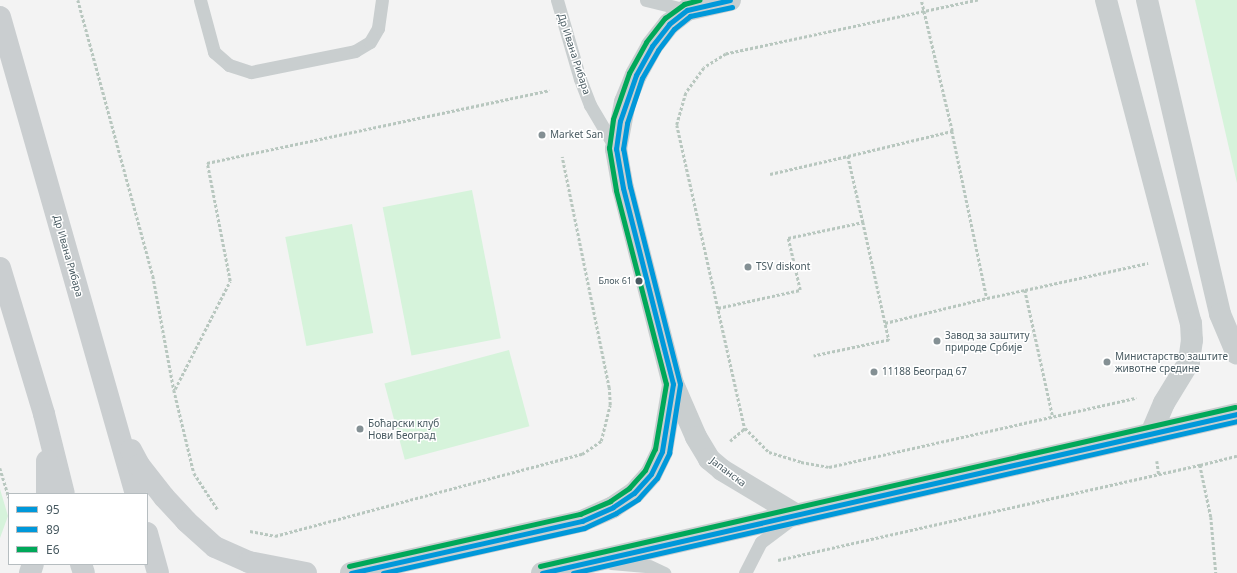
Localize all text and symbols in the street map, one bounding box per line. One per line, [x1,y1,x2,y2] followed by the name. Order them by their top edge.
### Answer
[555,12,593,96] street label: Др Ивана Рибара
[550,129,603,141] place label: Market San
[537,130,547,140] marker: Market San
[51,214,85,298] street label: Др Ивана Рибара
[756,261,810,273] place label: TSV diskont
[743,262,753,272] marker: TSV diskont
[598,276,632,286] place label: Блок 61
[634,276,644,286] marker: Блок 61
[945,329,1029,352] place label: Завод за заштиту природе Србије
[932,336,942,346] marker: Завод за заштиту природе Србије
[1115,350,1228,374] place label: Министарство заштите животне средине
[1102,357,1112,367] marker: Министарство заштите животне средине
[882,366,967,378] place label: 11188 Београд 67
[869,367,879,377] marker: 11188 Београд 67
[368,417,439,440] place label: Боћарски клуб Нови Београд
[355,424,365,434] marker: Боћарски клуб Нови Београд
[708,455,748,489] street label: Јапанска
[8,493,148,565] legend
[46,501,60,518] text: 95
[46,521,60,538] text: 89
[46,541,60,558] text: E6

